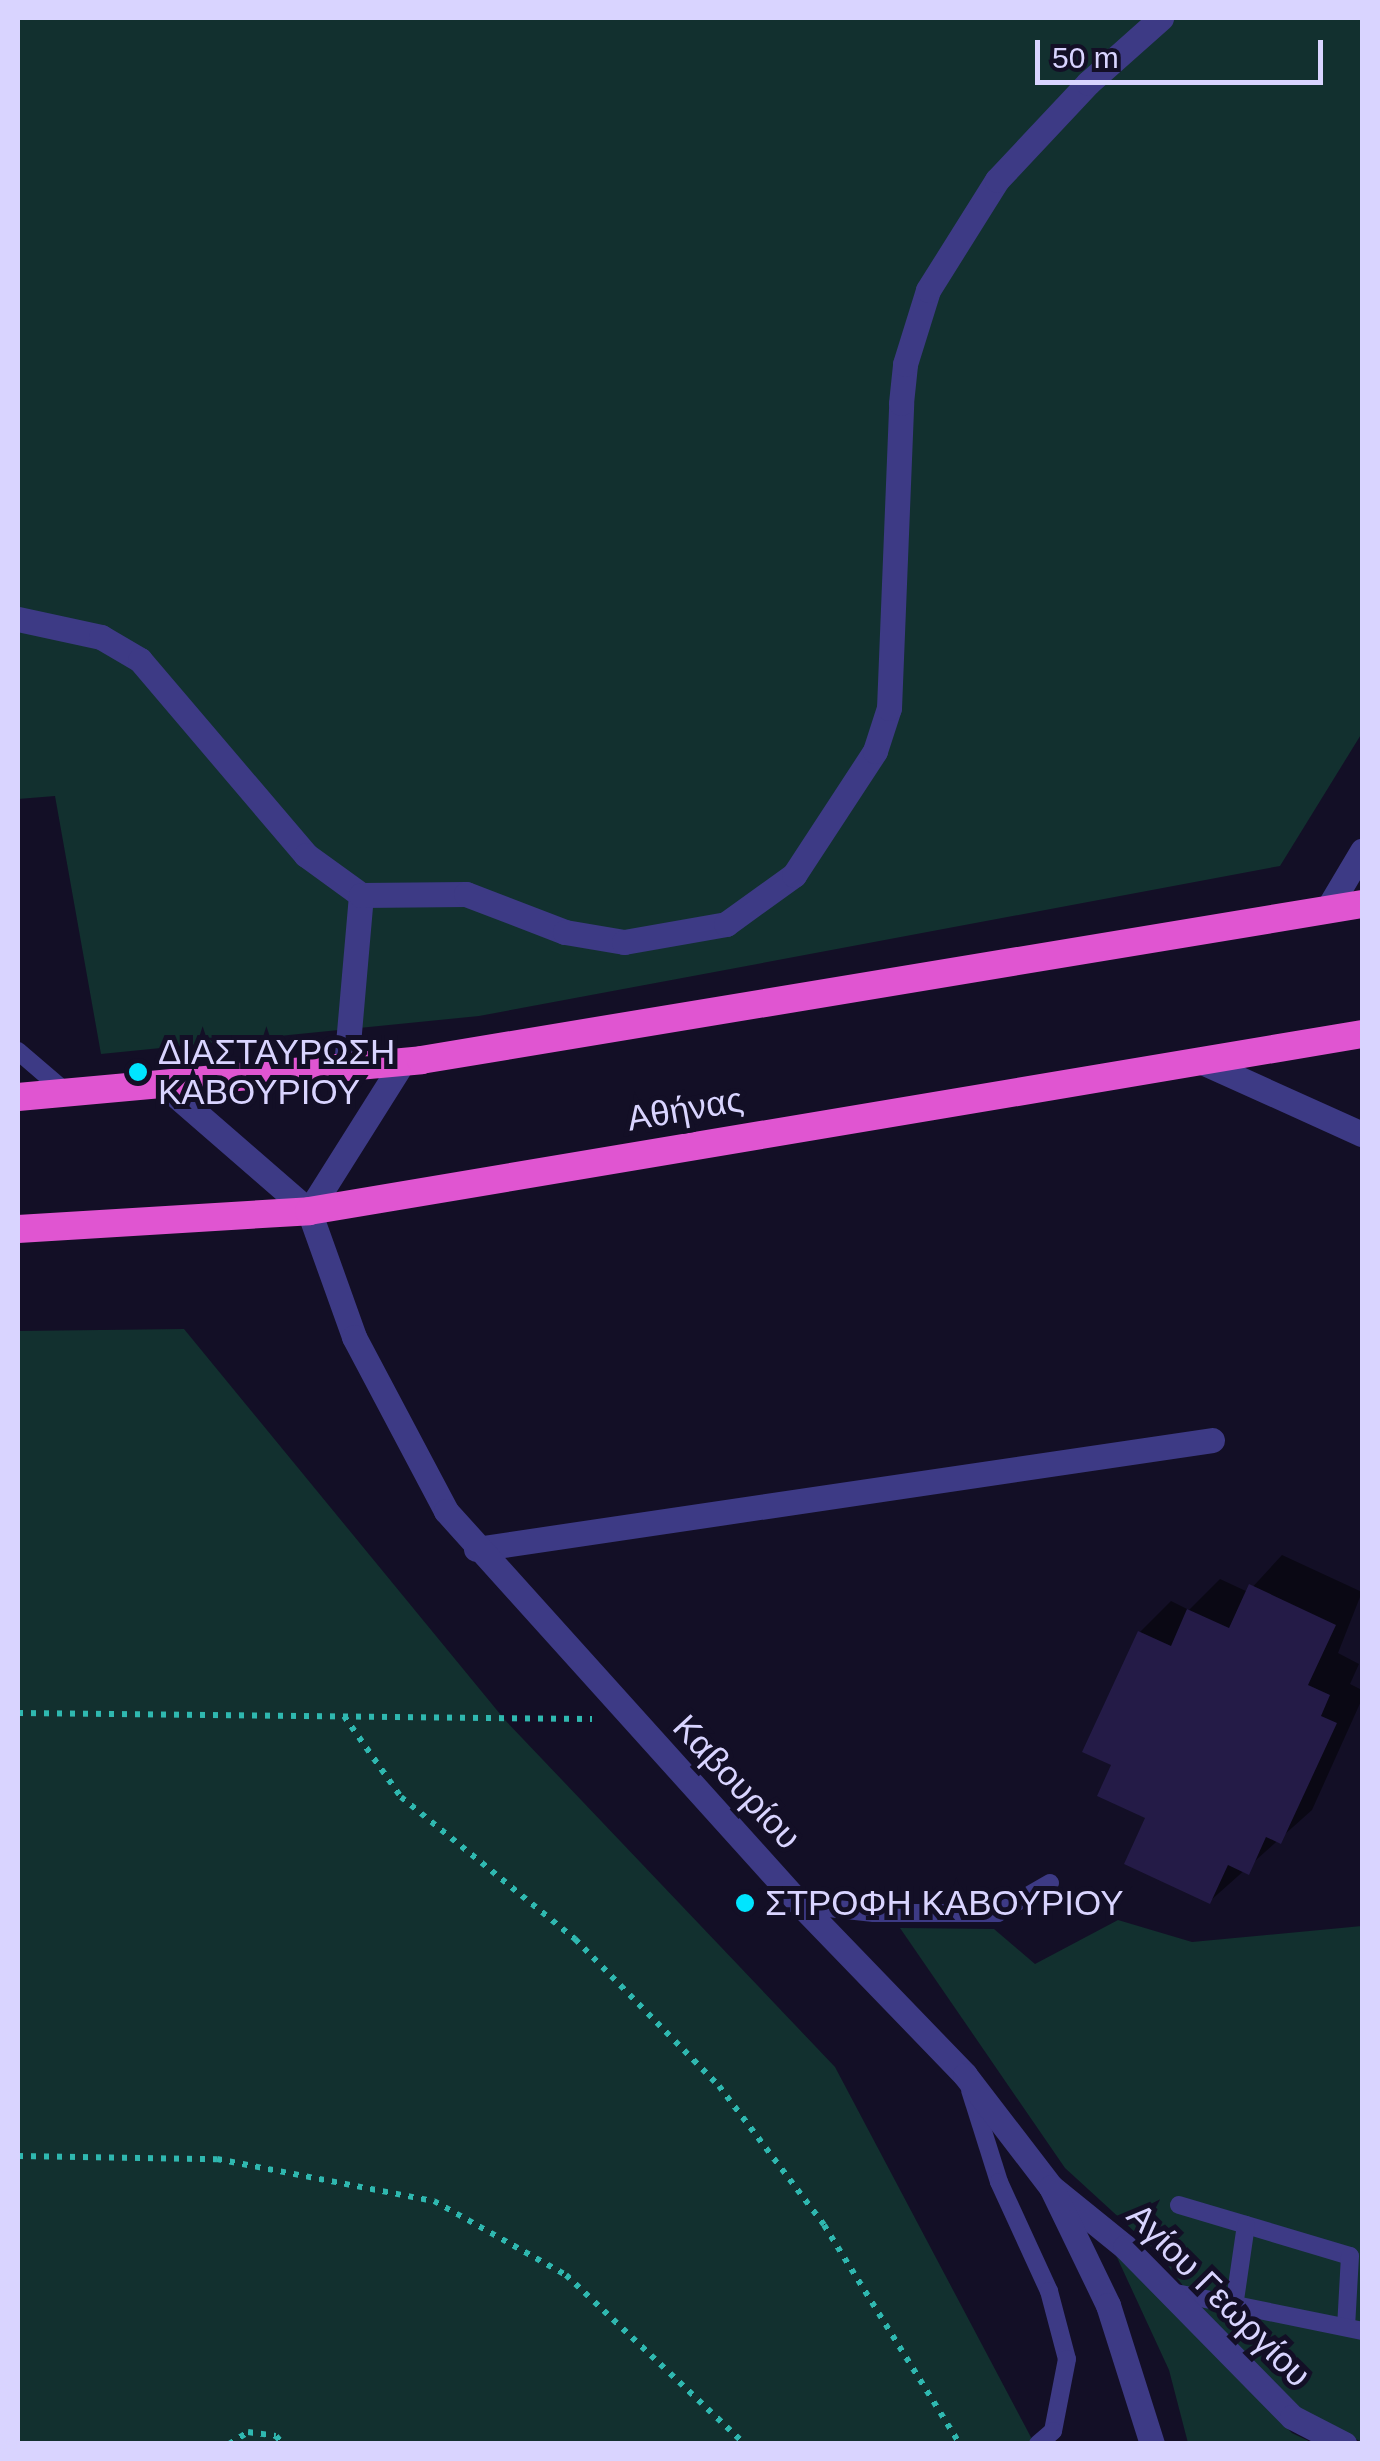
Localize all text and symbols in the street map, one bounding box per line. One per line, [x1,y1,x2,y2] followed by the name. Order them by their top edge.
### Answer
[1040,20,1328,82] scale bar
[1052,41,1119,74] text: 50 m
[158,1031,395,1113] place label: ΔΙΑΣΤΑΥΡΩΣΗ ΚΑΒΟΥΡΙΟΥ
[127,1061,149,1083] marker: ΔΙΑΣΤΑΥΡΩΣΗ ΚΑΒΟΥΡΙΟΥ
[624,1078,746,1140] street label: Αθήνας
[664,1706,810,1858] street label: Καβουρίου
[765,1882,1123,1924] place label: ΣΤΡΟΦΗ ΚΑΒΟΥΡΙΟΥ
[734,1892,756,1914] marker: ΣΤΡΟΦΗ ΚΑΒΟΥΡΙΟΥ
[1118,2194,1320,2396] street label: Αγίου Γεωργίου

